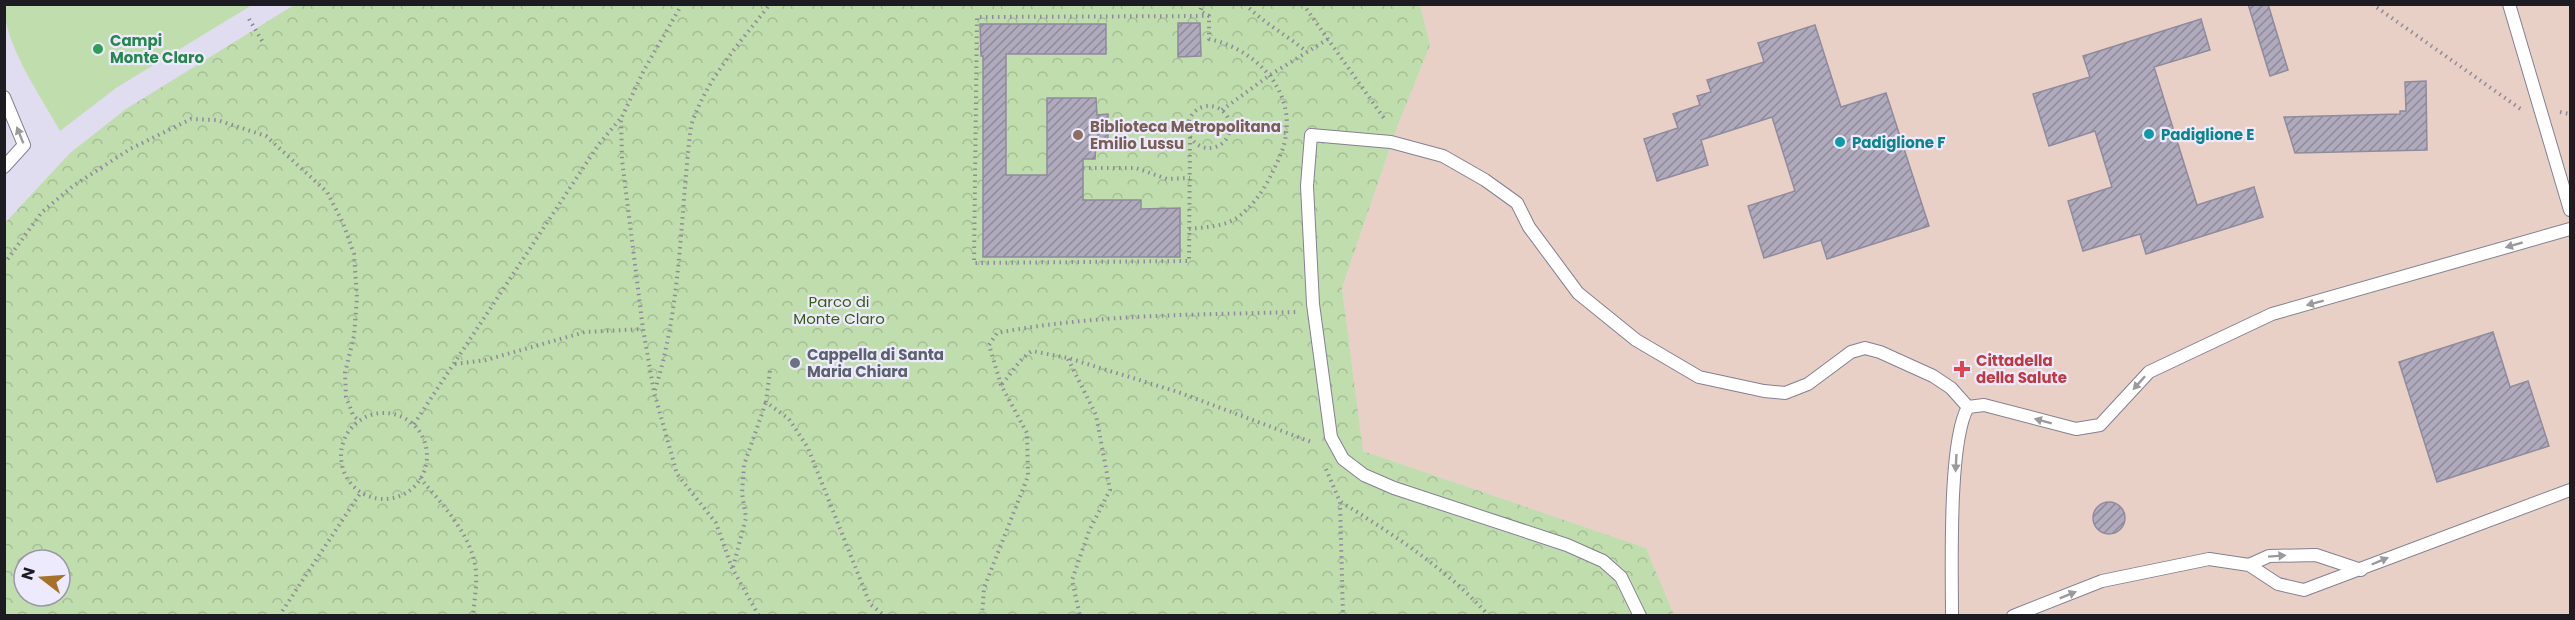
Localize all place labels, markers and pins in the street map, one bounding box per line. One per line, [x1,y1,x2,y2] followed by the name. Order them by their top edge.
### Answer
[110,30,204,68] place label: Campi Monte Claro
[91,42,105,56] marker: Campi Monte Claro
[1090,116,1281,154] place label: Biblioteca Metropolitana Emilio Lussu
[2161,124,2254,145] place label: Padiglione E
[2142,127,2156,141] marker: Padiglione E
[1071,128,1085,142] marker: Biblioteca Metropolitana Emilio Lussu
[1852,132,1945,153] place label: Padiglione F
[1833,135,1847,149] marker: Padiglione F
[807,344,944,382] place label: Cappella di Santa Maria Chiara
[1976,350,2067,388] place label: Cittadella della Salute
[788,356,802,370] marker: Cappella di Santa Maria Chiara
[1953,360,1971,378] marker: Cittadella della Salute

